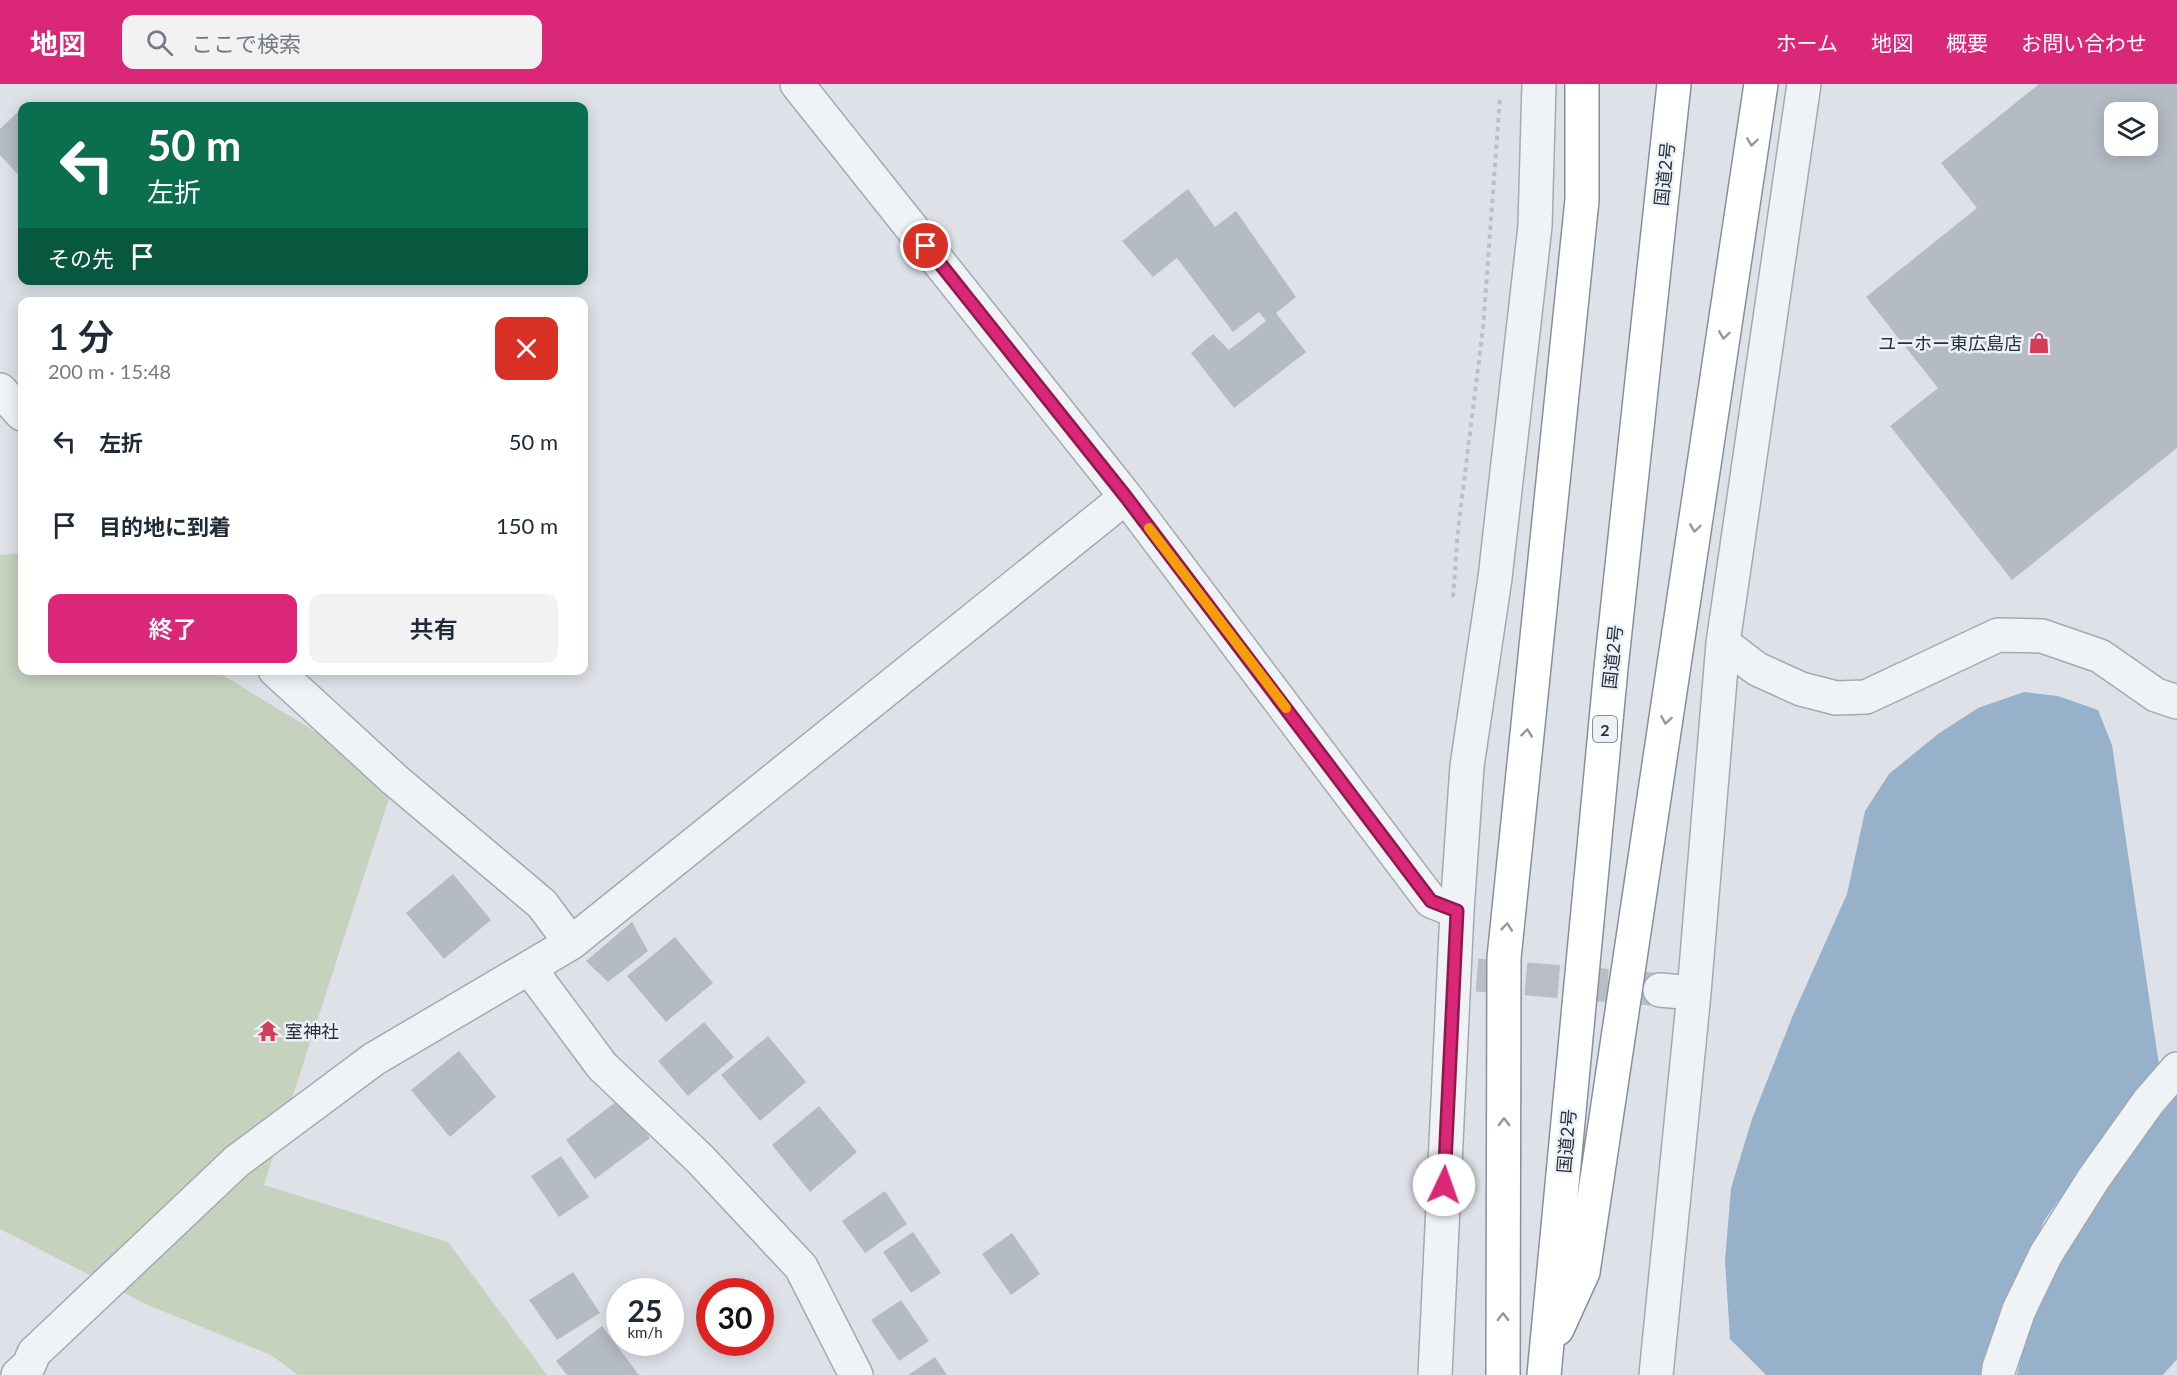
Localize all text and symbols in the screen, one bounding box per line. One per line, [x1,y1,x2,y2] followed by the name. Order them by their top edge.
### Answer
[122,15,542,69] search box
[30,26,86,60] text: 地図
[143,26,176,59] icon: search
[191,30,301,57] text: ここで検索
[1776,30,1838,55] text: ホーム
[1871,30,1913,55] text: 地図
[1946,30,1988,55] text: 概要
[2021,30,2147,55] text: お問い合わせ
[2104,102,2158,156] map controls
[2104,102,2158,156] button: layers
[147,120,241,170] text: 50 m
[48,126,126,204] icon: left
[1747,137,1759,146] one-way arrow
[1650,141,1678,207] street label: 国道2号
[147,175,201,208] text: 左折
[900,220,951,271] pin
[909,229,942,262] icon: arrive
[126,240,159,273] icon: arrive
[48,245,114,272] text: その先
[48,314,114,358] text: 1 分
[495,317,558,380] button: close
[1718,330,1730,339] one-way arrow
[2027,331,2051,355] shop icon: ユーホー東広島店
[1878,332,2022,354] place label: ユーホー東広島店
[48,359,171,383] text: 200 m · 15:48
[48,425,81,458] icon: left
[509,428,558,455] text: 50 m
[99,429,143,456] text: 左折
[48,509,81,542] icon: arrive
[496,512,558,539] text: 150 m
[99,513,231,540] text: 目的地に到着
[1689,522,1702,532] one-way arrow
[48,594,297,663] button: 終了
[309,594,558,663] button: 共有
[1598,624,1626,690] street label: 国道2号
[1593,716,1617,742] road number: 2
[1661,716,1673,725] one-way arrow
[1520,728,1533,737] one-way arrow
[1500,922,1513,931] one-way arrow
[256,1019,280,1043] temple icon: 室神社
[285,1020,339,1042] place label: 室神社
[1552,1108,1580,1174] street label: 国道2号
[1498,1117,1510,1126] one-way arrow
[1412,1153,1476,1217] position arrow
[696,1278,774,1356] speed limit sign: 30
[628,1292,662,1328] text: 25
[1497,1312,1509,1321] one-way arrow
[627,1323,663,1341] text: km/h

